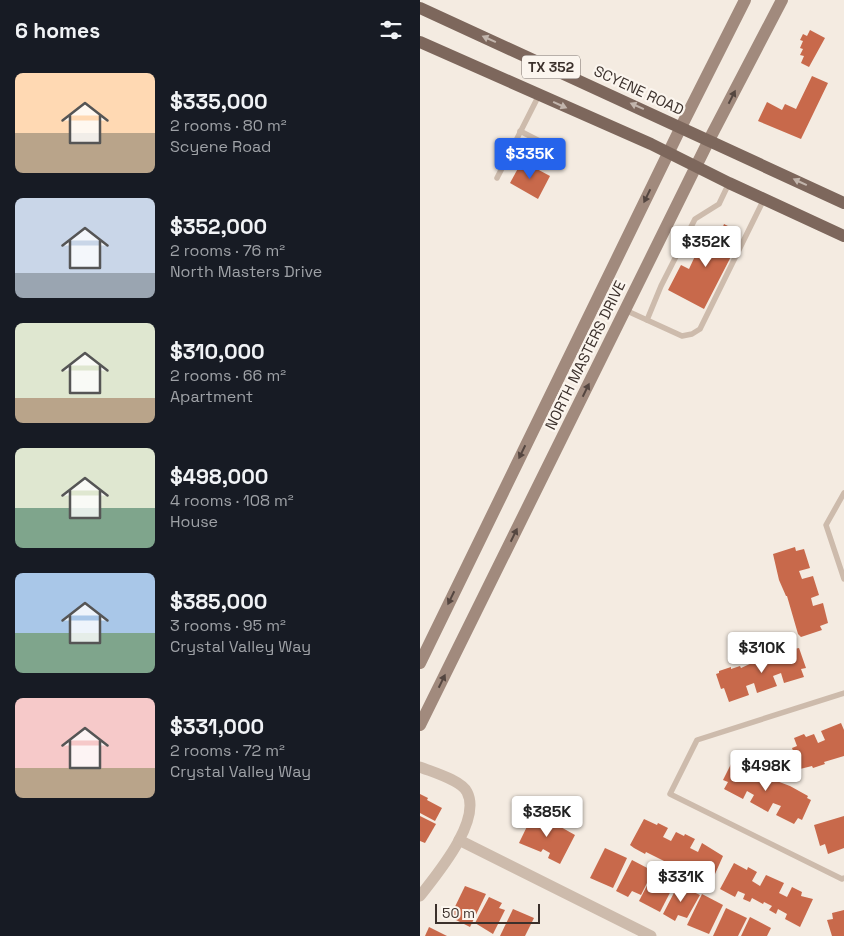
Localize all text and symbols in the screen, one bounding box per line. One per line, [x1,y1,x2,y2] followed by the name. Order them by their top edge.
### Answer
[377,16,405,44] icon: filters
[15,17,100,44] text: 6 homes
[482,35,496,43] one-way arrow
[522,56,580,78] road number: TX 352
[591,61,687,119] street label: SCYENE ROAD
[170,88,268,115] text: $335,000
[727,90,736,104] one-way arrow
[55,93,115,153] icon: home
[553,101,568,109] one-way arrow
[630,102,644,110] one-way arrow
[170,115,287,136] text: 2 rooms · 80 m²
[170,136,271,157] text: Scyene Road
[495,138,565,180] pin: $335K
[506,143,554,164] text: $335K
[793,178,807,186] one-way arrow
[643,189,651,203] one-way arrow
[170,213,267,240] text: $352,000
[55,218,115,278] icon: home
[671,226,741,268] pin: $352K
[682,231,730,252] text: $352K
[170,240,285,261] text: 2 rooms · 76 m²
[170,261,322,282] text: North Masters Drive
[541,277,629,433] street label: NORTH MASTERS DRIVE
[170,338,265,365] text: $310,000
[55,343,115,403] icon: home
[170,365,286,386] text: 2 rooms · 66 m²
[582,383,590,397] one-way arrow
[170,386,253,407] text: Apartment
[518,445,526,459] one-way arrow
[170,463,268,490] text: $498,000
[55,468,115,528] icon: home
[170,490,294,511] text: 4 rooms · 108 m²
[170,511,218,532] text: House
[510,528,518,543] one-way arrow
[170,588,267,615] text: $385,000
[447,591,456,606] one-way arrow
[55,593,115,653] icon: home
[170,615,286,636] text: 3 rooms · 95 m²
[727,632,797,674] pin: $310K
[170,636,311,657] text: Crystal Valley Way
[739,637,785,658] text: $310K
[438,674,446,688] one-way arrow
[170,713,264,740] text: $331,000
[55,718,115,778] icon: home
[170,740,285,761] text: 2 rooms · 72 m²
[731,750,801,792] pin: $498K
[741,755,791,776] text: $498K
[170,761,311,782] text: Crystal Valley Way
[512,796,582,838] pin: $385K
[523,801,571,822] text: $385K
[646,860,716,903] pin: $331K
[658,866,704,887] text: $331K
[435,901,540,924] scale bar
[442,904,475,922] text: 50 m

